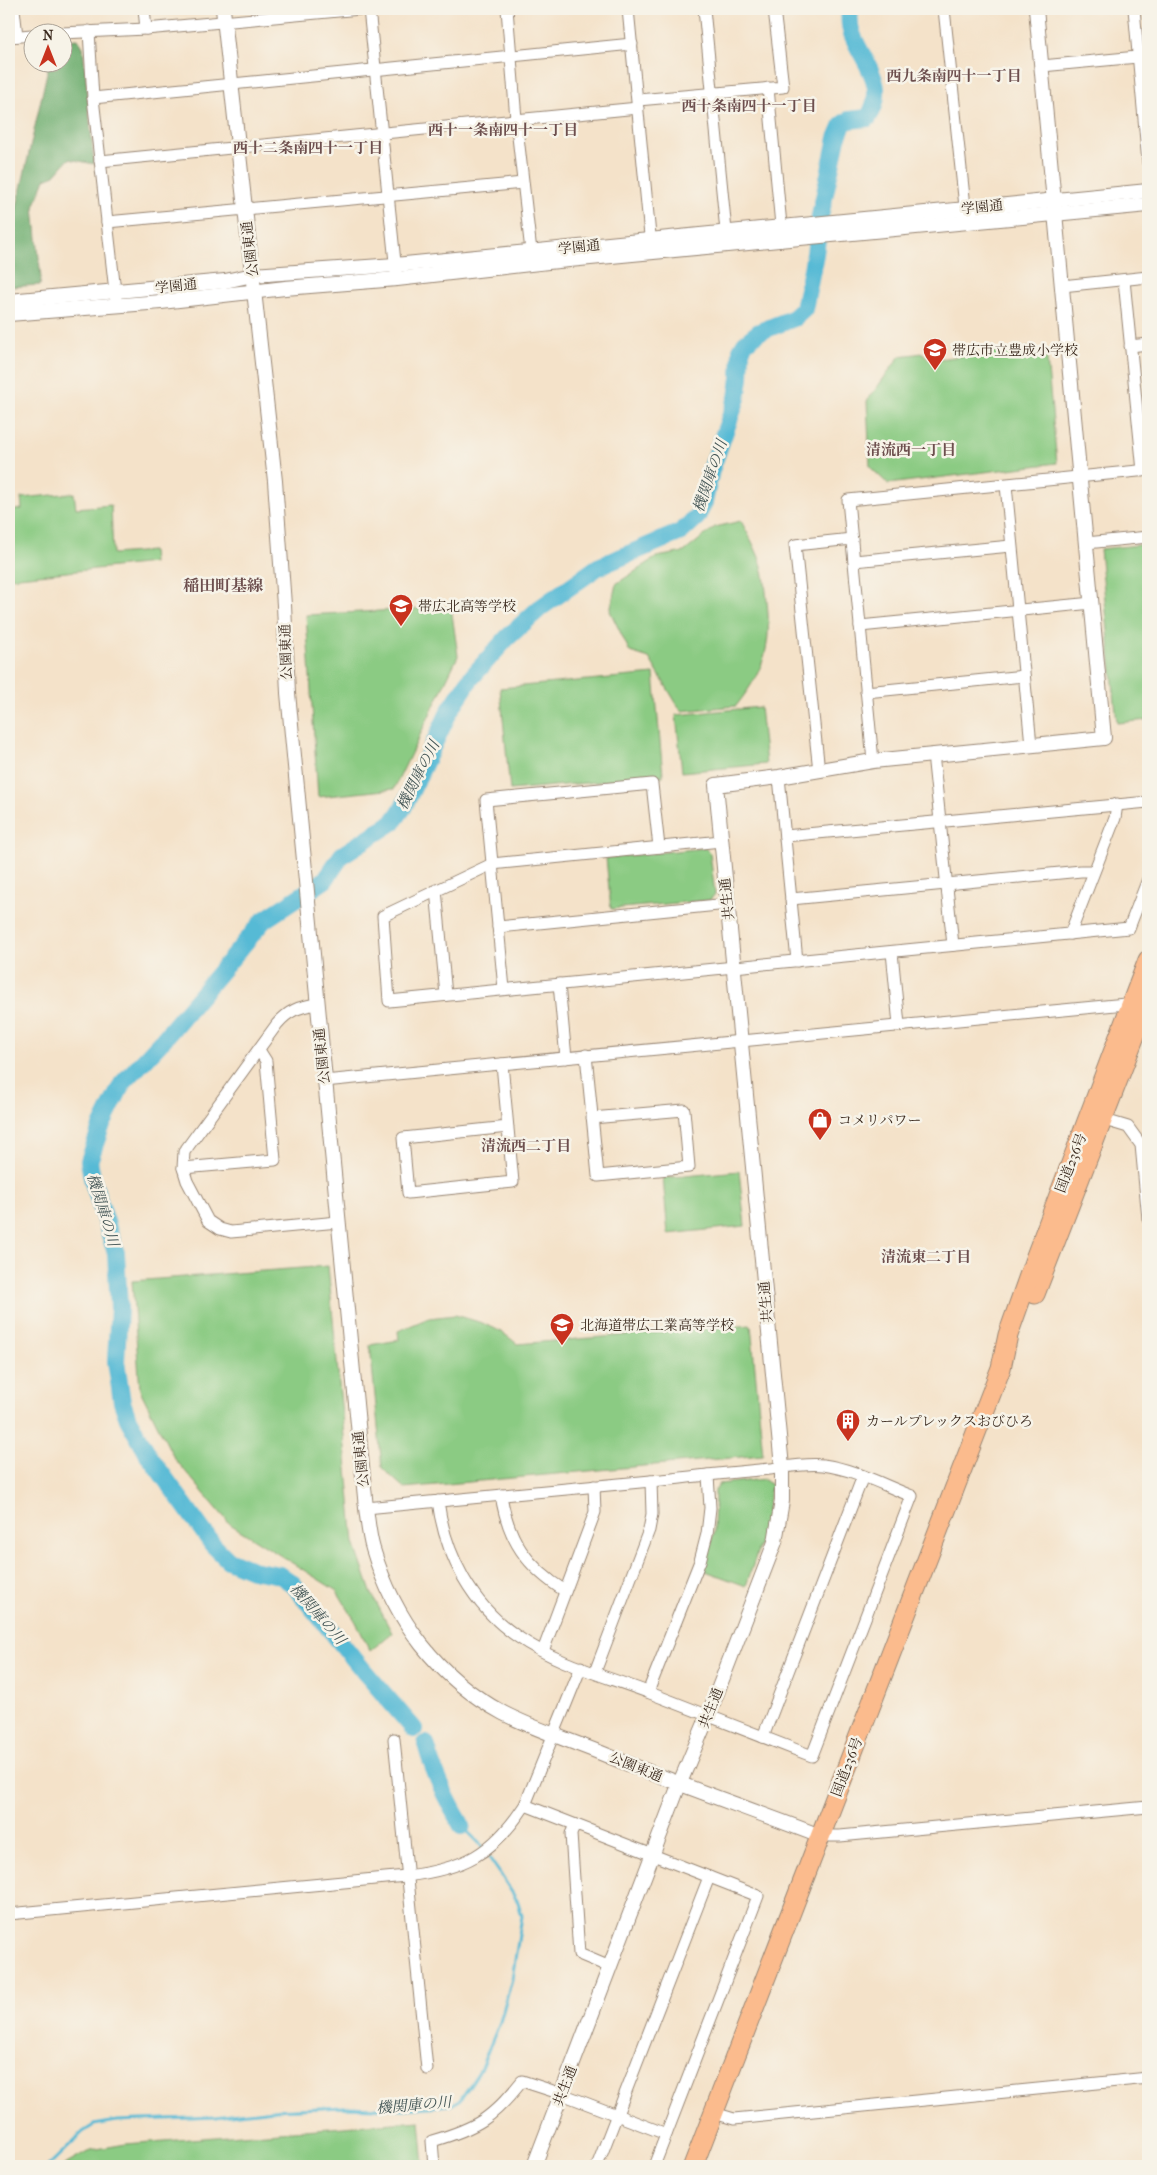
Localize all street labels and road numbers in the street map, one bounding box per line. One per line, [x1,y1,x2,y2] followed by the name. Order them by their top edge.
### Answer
[960,196,1004,218] street label: 学園通
[238,220,262,278] street label: 公園東通
[557,236,601,258] street label: 学園通
[154,275,198,297] street label: 学園通
[277,624,295,680] street label: 公園東通
[716,877,738,921] street label: 共生通
[311,1027,333,1085] street label: 公園東通
[1052,1131,1090,1195] street label: 国道236号
[756,1280,776,1324] street label: 共生通
[350,1430,372,1488] street label: 公園東通
[695,1685,727,1731] street label: 共生通
[828,1735,866,1799] street label: 国道236号
[607,1749,665,1785] street label: 公園東通
[550,2063,580,2109] street label: 共生通

